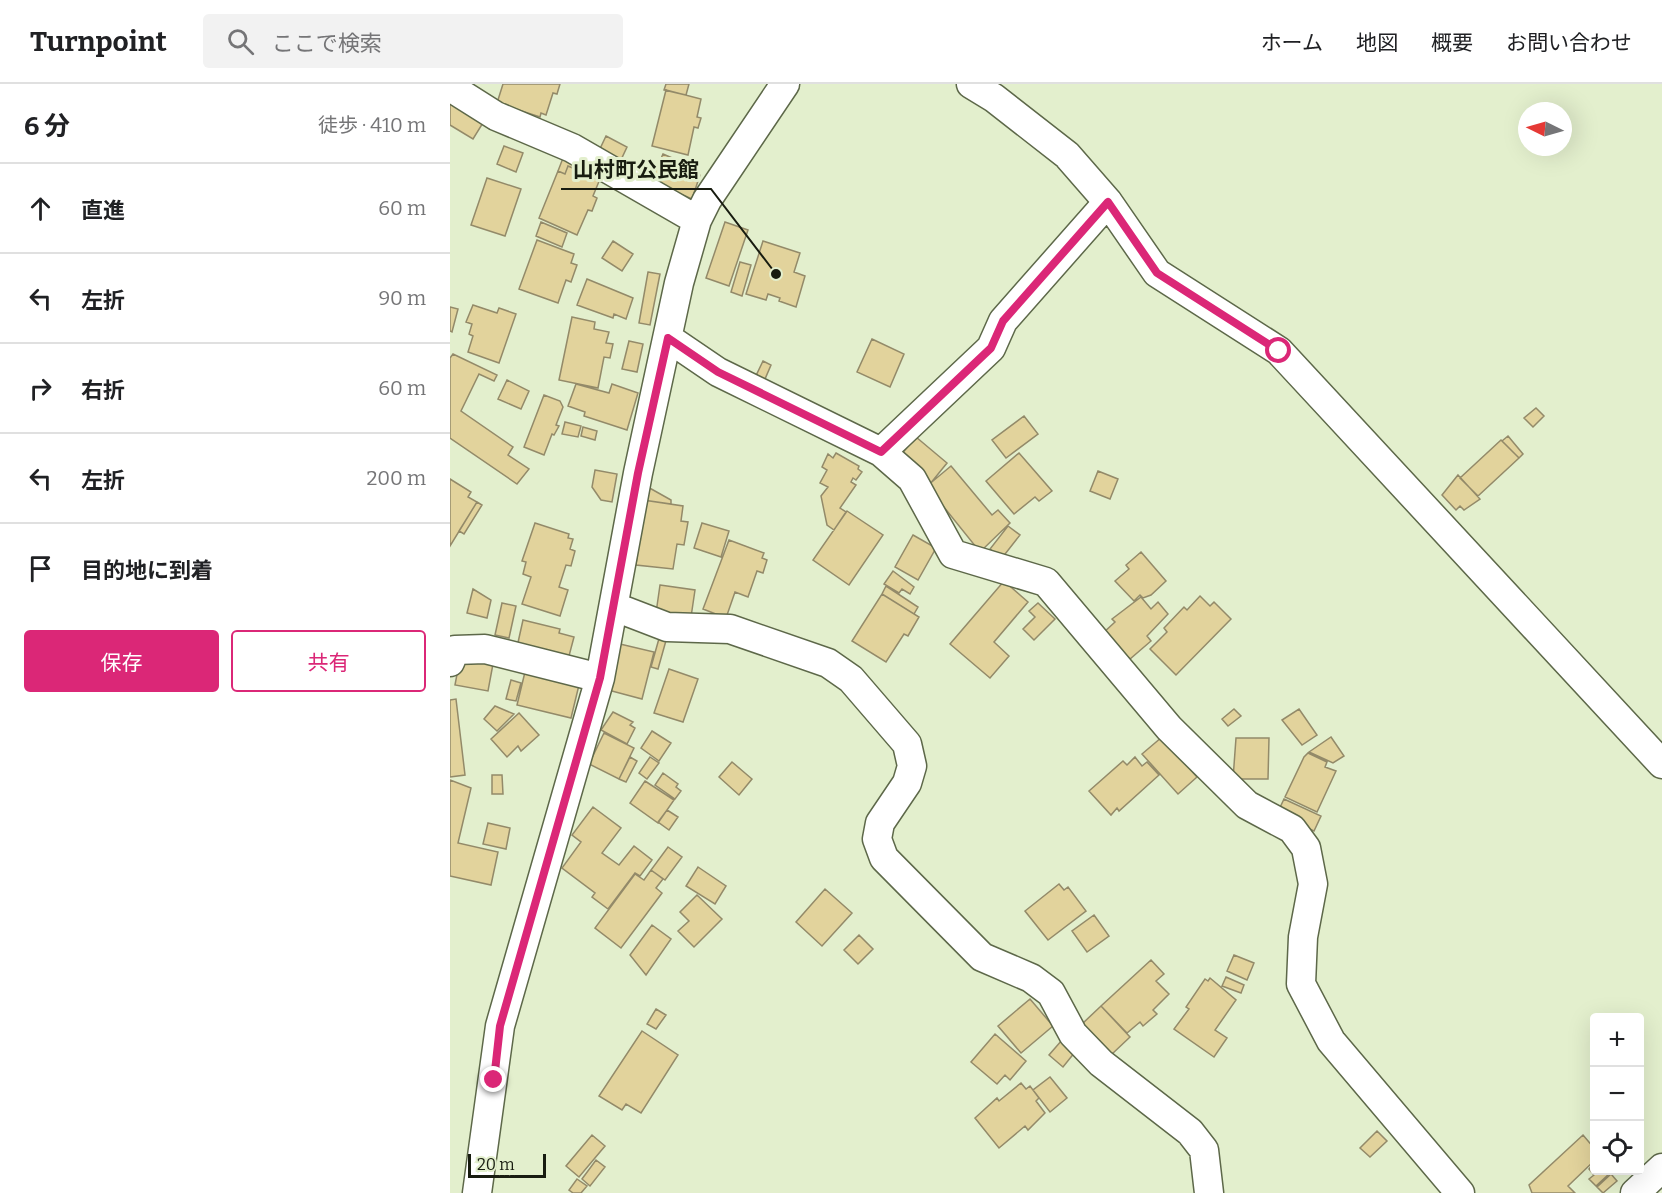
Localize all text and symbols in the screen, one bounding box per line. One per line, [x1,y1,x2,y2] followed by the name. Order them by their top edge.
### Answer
[203,14,623,68] search box
[30,25,167,58] text: Turnpoint
[224,25,257,58] icon: search
[272,30,382,57] text: ここで検索
[1261,30,1323,56] text: ホーム
[1356,30,1398,56] text: 地図
[1431,30,1473,56] text: 概要
[1506,30,1632,56] text: お問い合わせ
[1518,102,1572,156] north arrow
[24,111,70,142] text: 6 分
[318,113,426,137] text: 徒歩 · 410 m
[561,150,711,189] callout: 山村町公民館
[573,157,699,183] text: 山村町公民館
[24,192,57,225] icon: ahead
[378,196,426,220] text: 60 m
[81,197,125,224] text: 直進
[24,282,57,315] icon: left
[378,286,426,310] text: 90 m
[81,287,125,314] text: 左折
[1265,337,1291,363] route start
[24,372,57,405] icon: right
[378,376,426,400] text: 60 m
[81,377,125,404] text: 右折
[24,462,57,495] icon: left
[366,466,426,490] text: 200 m
[81,467,125,494] text: 左折
[24,552,57,585] icon: arrive
[81,557,213,584] text: 目的地に到着
[24,630,219,692] button: 保存
[231,630,426,692] button: 共有
[1590,1013,1644,1175] map controls
[1590,1013,1644,1067] button: +
[480,1066,506,1092] route end
[1590,1067,1644,1121] button: −
[1590,1121,1644,1175] button: locate
[468,1151,546,1178] scale bar
[477,1155,514,1174] text: 20 m

